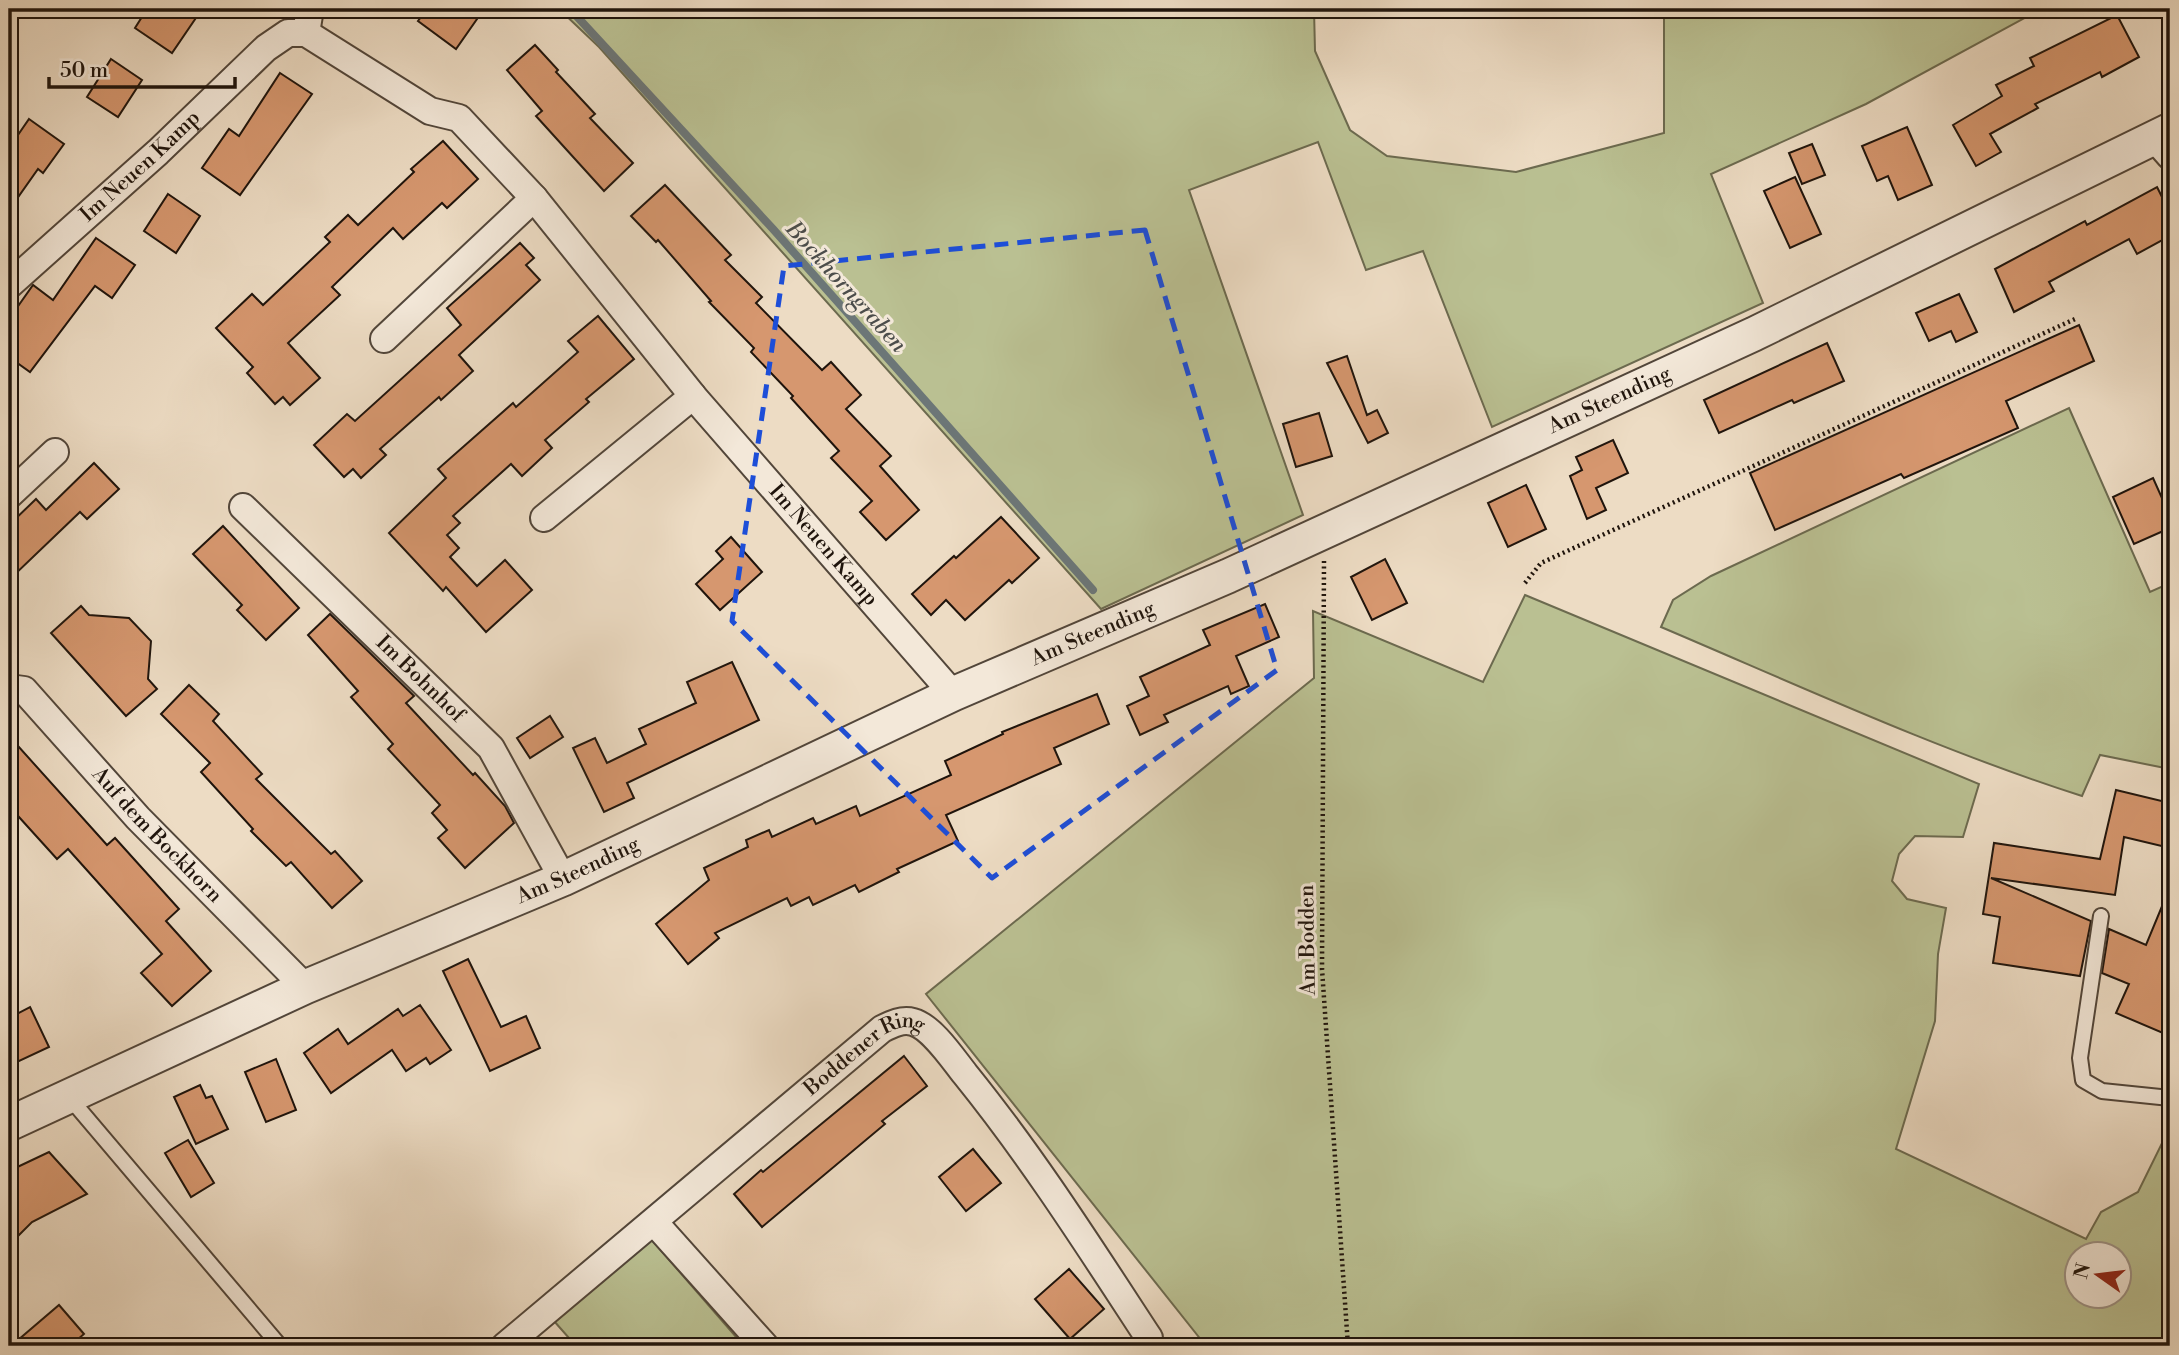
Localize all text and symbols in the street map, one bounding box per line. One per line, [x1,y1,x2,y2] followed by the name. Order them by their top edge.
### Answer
[49,46,234,90] scale bar
[60,58,108,84] text: 50 m
[75,105,206,228] street label: Im Neuen Kamp
[779,215,913,359] water label: Bockhorngraben
[1543,361,1676,440] street label: Am Steending
[763,479,883,612] street label: Im Neuen Kamp
[1026,596,1159,672] street label: Am Steending
[370,630,471,729] street label: Im Bohnhof
[85,761,228,909] street label: Auf dem Bockhorn
[512,831,644,910] street label: Am Steending
[1294,884,1322,997] street label: Am Bodden
[798,1008,930,1103] street label: Boddener Ring
[2064,1240,2134,1310] north arrow
[2069,1261,2096,1281] text: N

